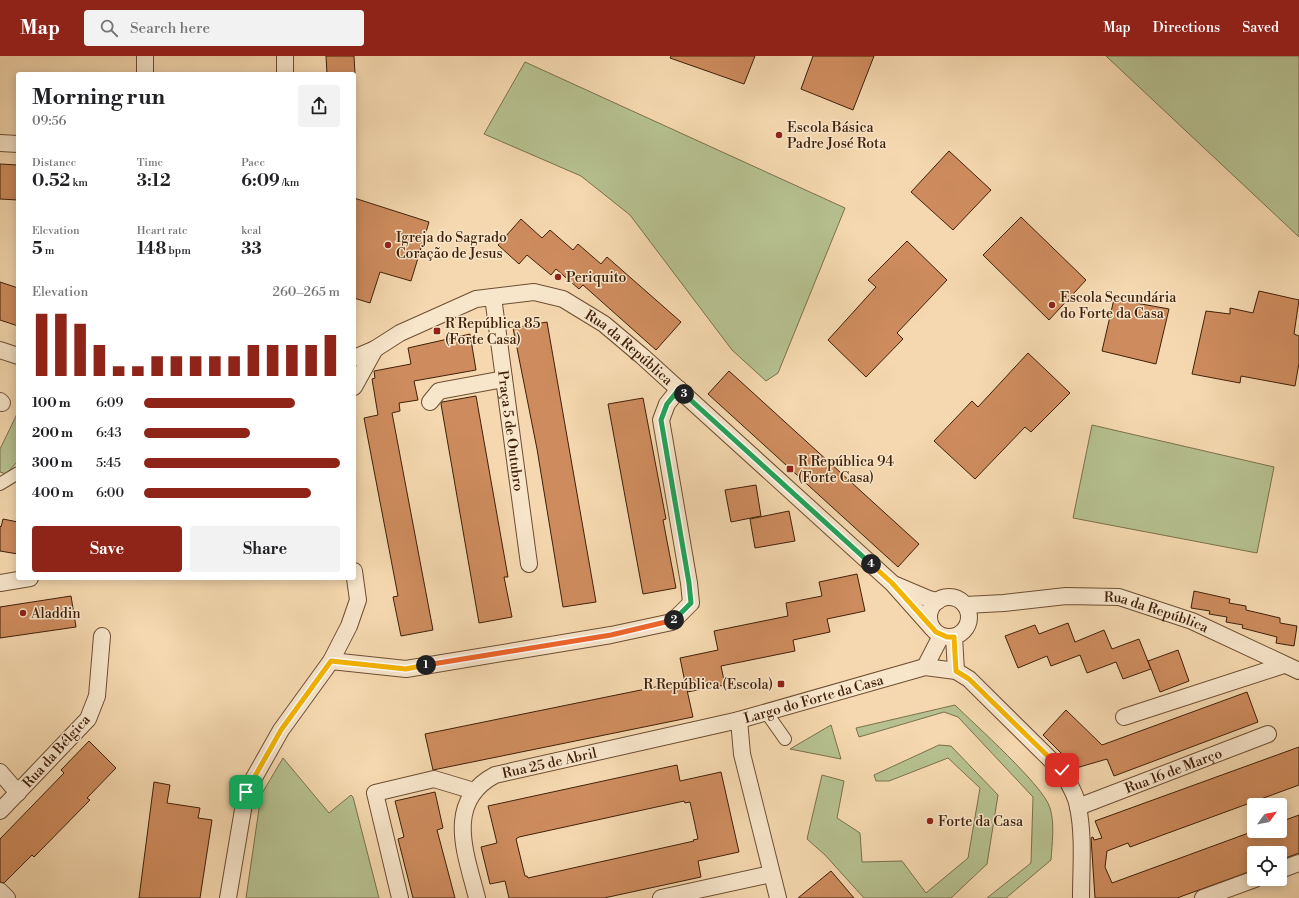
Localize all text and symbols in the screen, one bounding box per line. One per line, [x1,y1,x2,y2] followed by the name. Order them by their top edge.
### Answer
[84,10,364,46] search box
[20,16,60,40] text: Map
[98,17,120,39] icon: search
[130,19,210,38] text: Search here
[1103,19,1131,37] text: Map
[1153,19,1220,37] text: Directions
[1242,19,1279,37] text: Saved
[32,84,165,111] text: Morning run
[298,85,340,127] button: share
[32,113,66,129] text: 09:56
[787,119,887,153] place label: Escola Básica Padre José Rota
[774,130,784,140] marker: Escola Básica Padre José Rota
[32,156,76,170] text: Distance
[137,156,163,170] text: Time
[241,156,265,170] text: Pace
[32,170,70,192] text: 0.52
[137,170,171,192] text: 3:12
[241,170,280,192] text: 6:09
[70,176,88,190] text: km
[280,176,300,190] text: /km
[32,224,80,238] text: Elevation
[137,224,187,238] text: Heart rate
[241,224,261,238] text: kcal
[396,229,507,263] place label: Igreja do Sagrado Coração de Jesus
[32,238,43,260] text: 5
[137,238,166,260] text: 148
[241,238,262,260] text: 33
[383,240,393,250] marker: Igreja do Sagrado Coração de Jesus
[43,244,54,258] text: m
[166,244,191,258] text: bpm
[566,269,627,287] place label: Periquito
[553,272,563,282] marker: Periquito
[32,284,88,300] text: Elevation
[273,284,340,300] text: 260–265 m
[1060,289,1177,323] place label: Escola Secundária do Forte da Casa
[1047,300,1057,310] marker: Escola Secundária do Forte da Casa
[581,306,677,390] street label: Rua da República
[445,315,541,349] place label: R República 85 (Forte Casa)
[432,326,442,336] marker: R República 85 (Forte Casa)
[493,369,527,493] street label: Praça 5 de Outubro
[674,384,694,404] pin: 3
[681,387,687,401] text: 3
[32,395,71,411] text: 100 m
[96,395,123,411] text: 6:09
[32,425,73,441] text: 200 m
[96,425,122,441] text: 6:43
[798,453,894,487] place label: R República 94 (Forte Casa)
[32,455,73,471] text: 300 m
[96,455,121,471] text: 5:45
[785,464,795,474] marker: R República 94 (Forte Casa)
[32,485,74,501] text: 400 m
[96,485,124,501] text: 6:00
[32,526,182,572] button: Save
[190,526,340,572] button: Share
[861,554,881,574] pin: 4
[867,557,875,571] text: 4
[1104,589,1212,638] street label: Rua da República
[30,605,81,623] place label: Aladdin
[18,608,28,618] marker: Aladdin
[664,610,684,630] pin: 2
[671,613,677,627] text: 2
[416,655,436,675] pin: 1
[423,658,429,672] text: 1
[742,671,887,728] street label: Largo do Forte da Casa
[643,676,773,694] place label: R República (Escola)
[776,679,786,689] marker: R República (Escola)
[19,711,95,792] street label: Rua da Bélgica
[500,744,599,783] street label: Rua 25 de Abril
[1122,744,1225,798] street label: Rua 16 de Março
[1045,753,1079,787] pin
[1051,759,1073,781] icon: check
[229,775,263,809] pin
[235,781,257,803] icon: arrive
[1247,798,1287,838] north arrow
[1247,798,1287,886] map controls
[938,813,1024,831] place label: Forte da Casa
[925,816,935,826] marker: Forte da Casa
[1247,846,1287,886] button: locate

